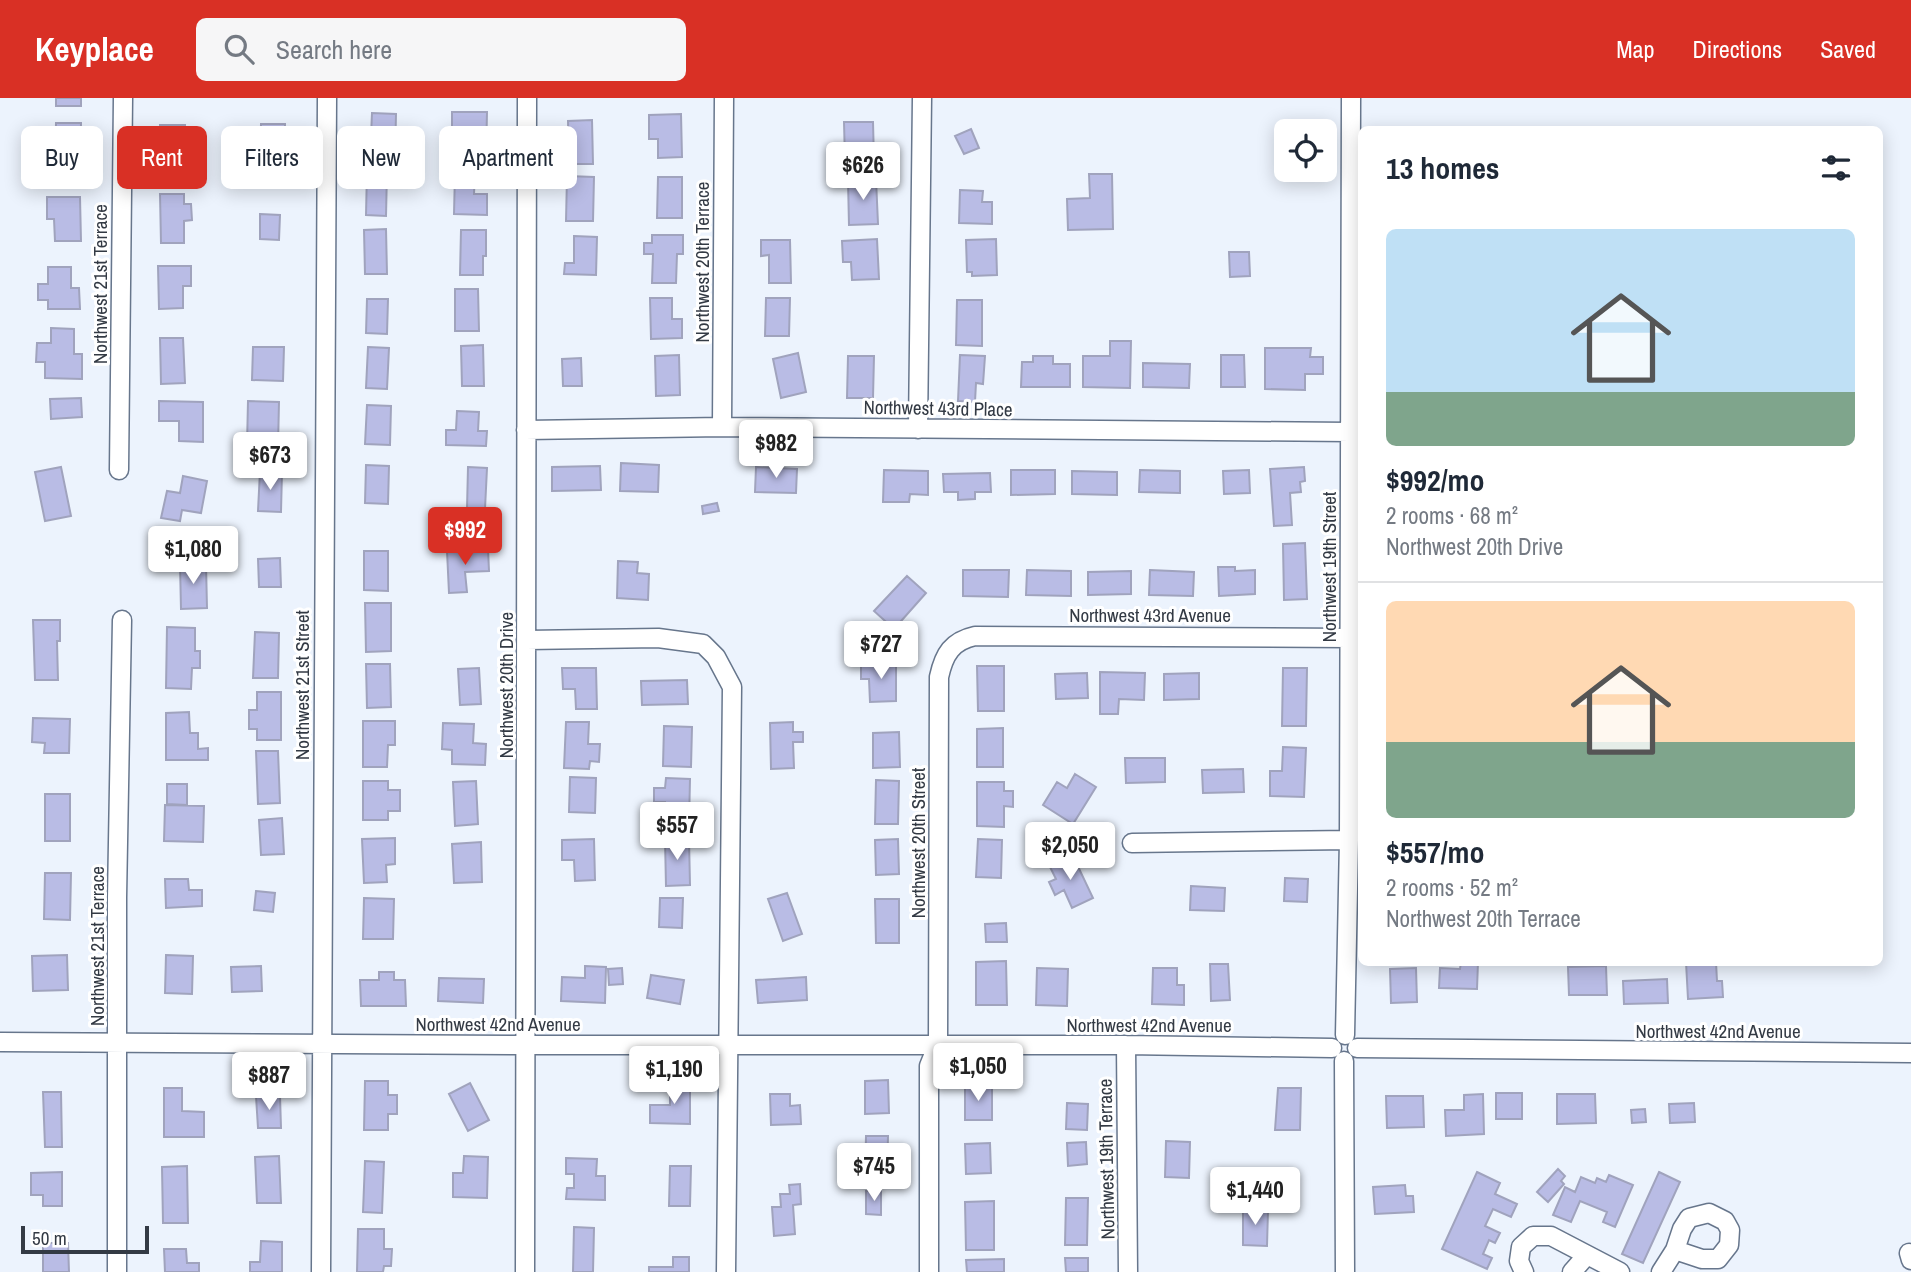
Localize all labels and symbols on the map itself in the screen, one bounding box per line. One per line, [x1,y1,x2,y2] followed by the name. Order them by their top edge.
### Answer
[822,142,904,202] pin: $626
[689,182,715,342] street label: Northwest 20th Terrace
[87,204,113,364] street label: Northwest 21st Terrace
[863,394,1013,422] street label: Northwest 43rd Place
[735,420,817,480] pin: $982
[229,432,311,492] pin: $673
[1316,491,1342,642] street label: Northwest 19th Street
[424,508,506,567] pin: $992
[136,526,250,586] pin: $1,080
[1069,602,1231,628] street label: Northwest 43rd Avenue
[289,609,315,760] street label: Northwest 21st Street
[493,612,519,758] street label: Northwest 20th Drive
[840,622,922,681] pin: $727
[905,767,931,918] street label: Northwest 20th Street
[636,802,718,862] pin: $557
[1013,822,1127,882] pin: $2,050
[84,866,110,1026] street label: Northwest 21st Terrace
[415,1011,581,1037] street label: Northwest 42nd Avenue
[1066,1012,1232,1038] street label: Northwest 42nd Avenue
[1635,1018,1801,1044] street label: Northwest 42nd Avenue
[921,1044,1035,1103] pin: $1,050
[617,1046,731,1106] pin: $1,190
[228,1052,310,1112] pin: $887
[1092,1078,1120,1240] street label: Northwest 19th Terrace
[833,1144,915,1203] pin: $745
[1198,1168,1312,1227] pin: $1,440
[21,1223,149,1255] scale bar

